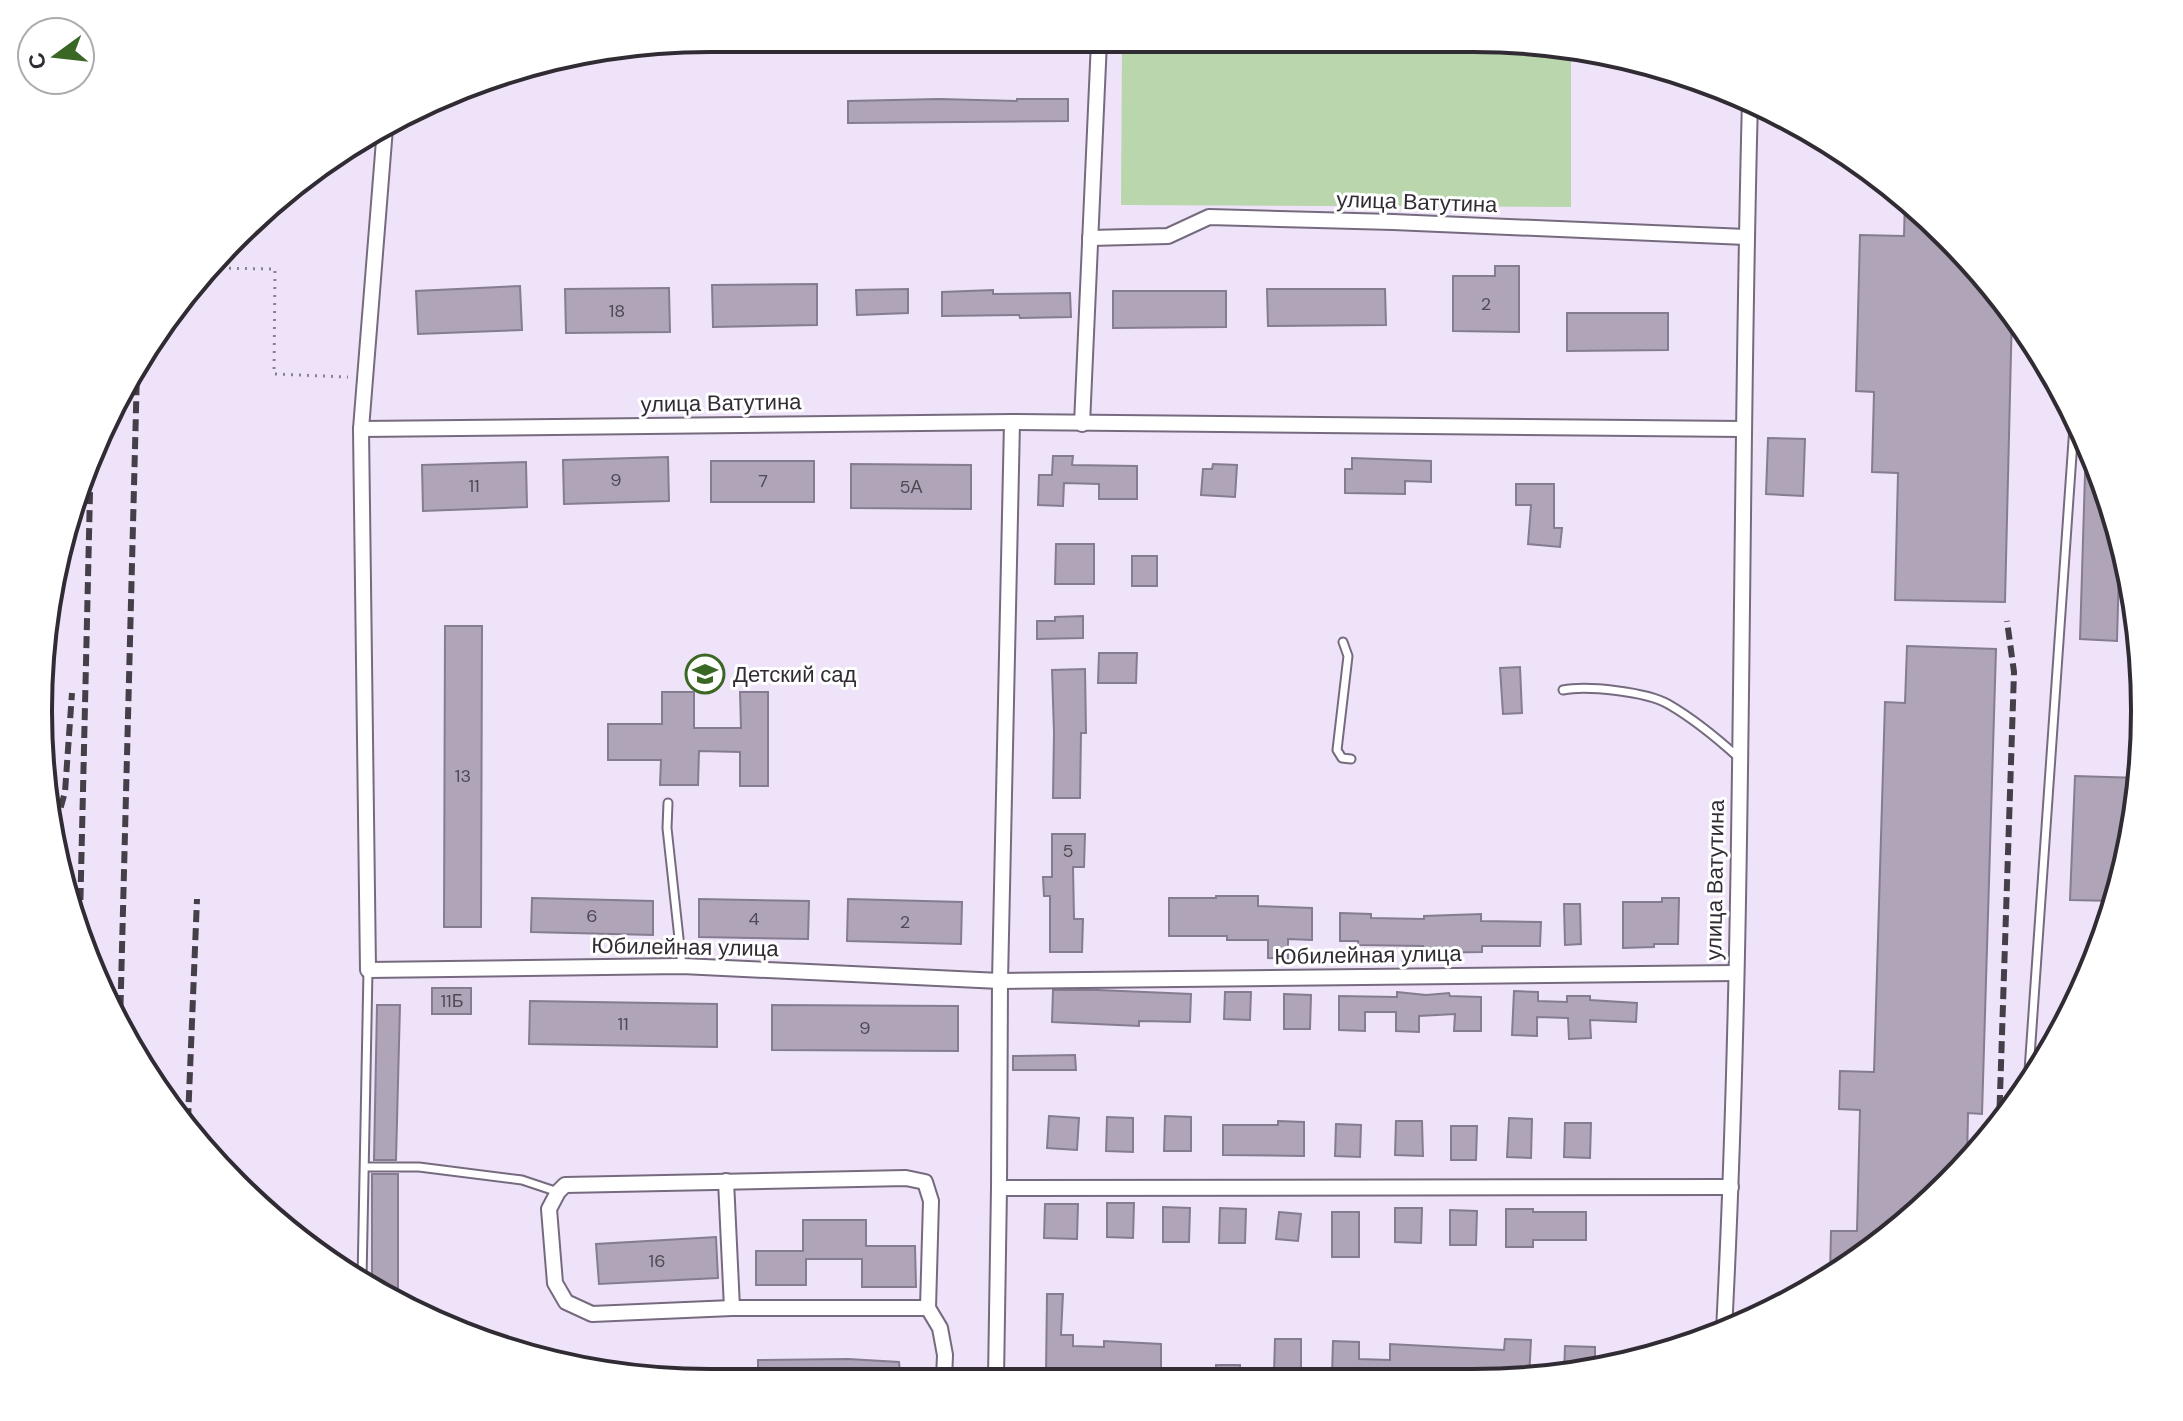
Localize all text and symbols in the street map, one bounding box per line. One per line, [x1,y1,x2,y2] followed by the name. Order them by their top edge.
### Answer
[16,16,96,96] north arrow
[21,50,53,72] text: С
[1336,185,1499,219] street label: улица Ватутина
[1481,292,1491,316] house number: 2
[609,299,625,323] house number: 18
[640,387,802,419] street label: улица Ватутина
[610,468,622,492] house number: 9
[758,469,768,493] house number: 7
[468,474,480,498] house number: 11
[900,475,923,499] house number: 5А
[684,653,726,695] school or university icon: Детский сад
[733,660,857,689] place label: Детский сад
[455,764,471,788] house number: 13
[1699,799,1731,961] street label: улица Ватутина
[1063,839,1073,863] house number: 5
[586,904,598,928] house number: 6
[749,907,760,931] house number: 4
[900,910,910,934] house number: 2
[591,931,780,963] street label: Юбилейная улица
[1274,939,1463,971] street label: Юбилейная улица
[440,989,464,1013] house number: 11Б
[617,1012,629,1036] house number: 11
[859,1016,871,1040] house number: 9
[649,1249,665,1273] house number: 16

